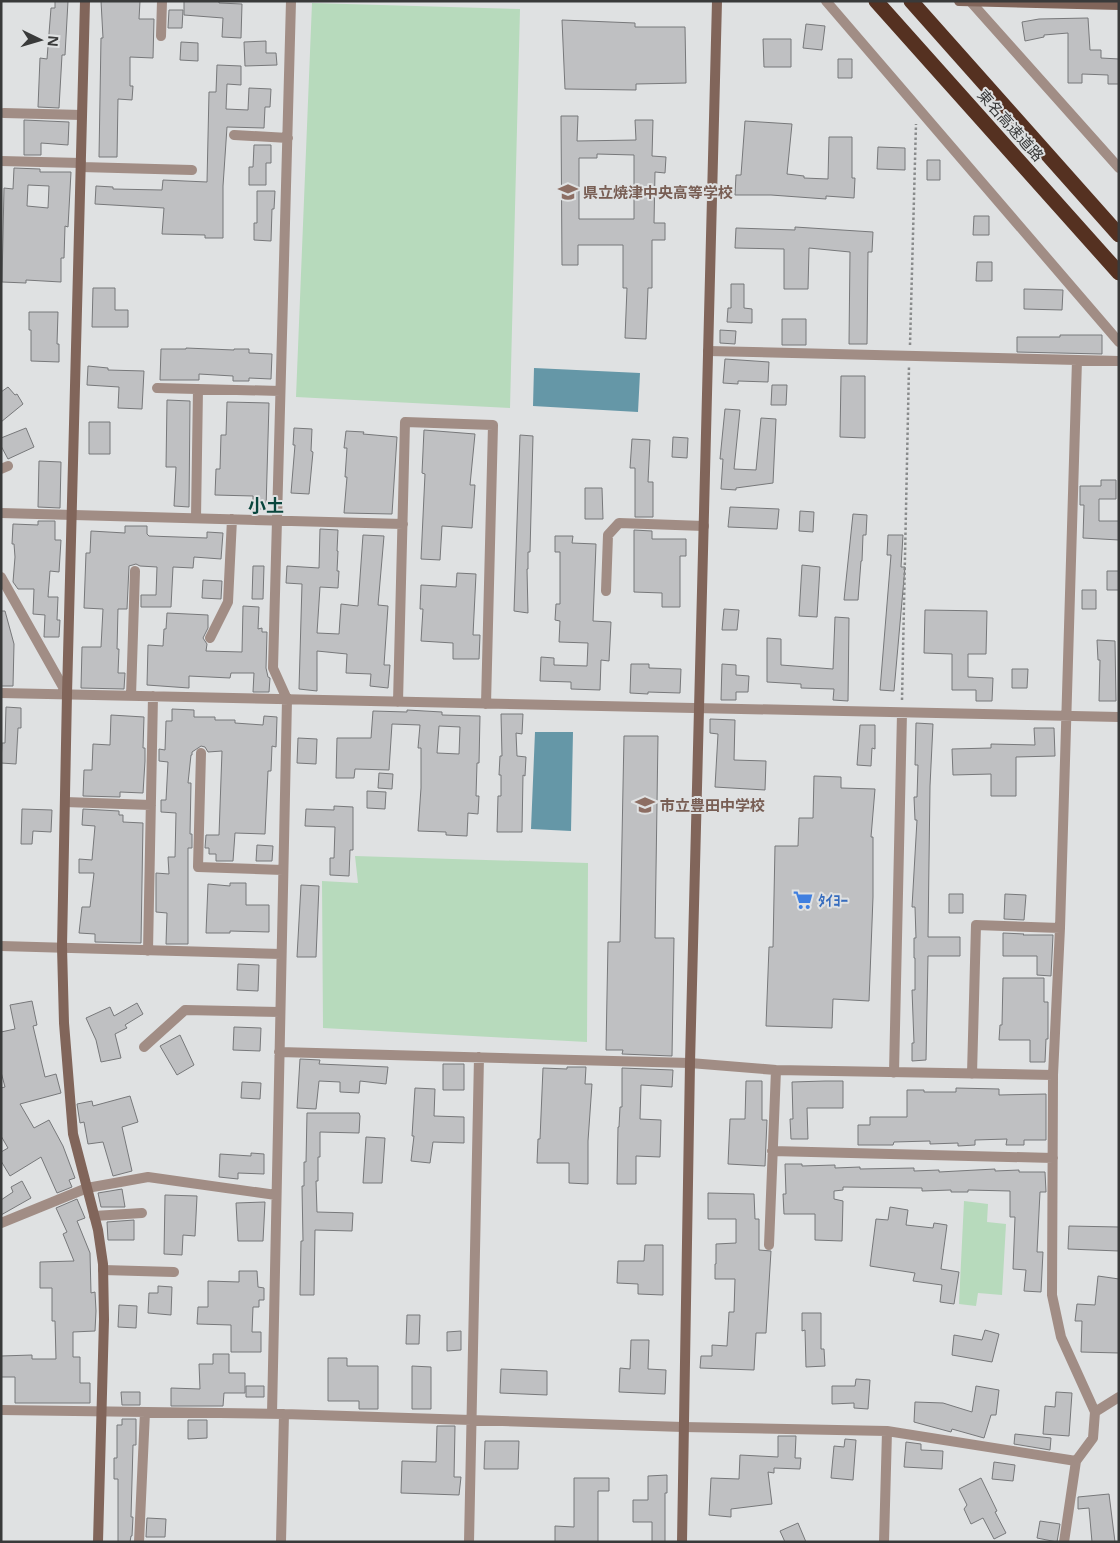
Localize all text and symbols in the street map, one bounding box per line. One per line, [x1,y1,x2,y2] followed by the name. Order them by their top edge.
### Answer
[15,15,65,65] north arrow
[43,35,63,48] text: N
[973,85,1049,165] street label: 東名高速道路
[557,181,579,203] school or university icon: 県立焼津中央高等学校
[583,182,733,202] place label: 県立焼津中央高等学校
[248,493,284,517] district label: 小土
[634,794,656,816] school or university icon: 市立豊田中学校
[660,795,765,815] place label: 市立豊田中学校
[792,889,814,911] supermarket icon: ﾀｲﾖｰ
[818,890,848,910] place label: ﾀｲﾖｰ

